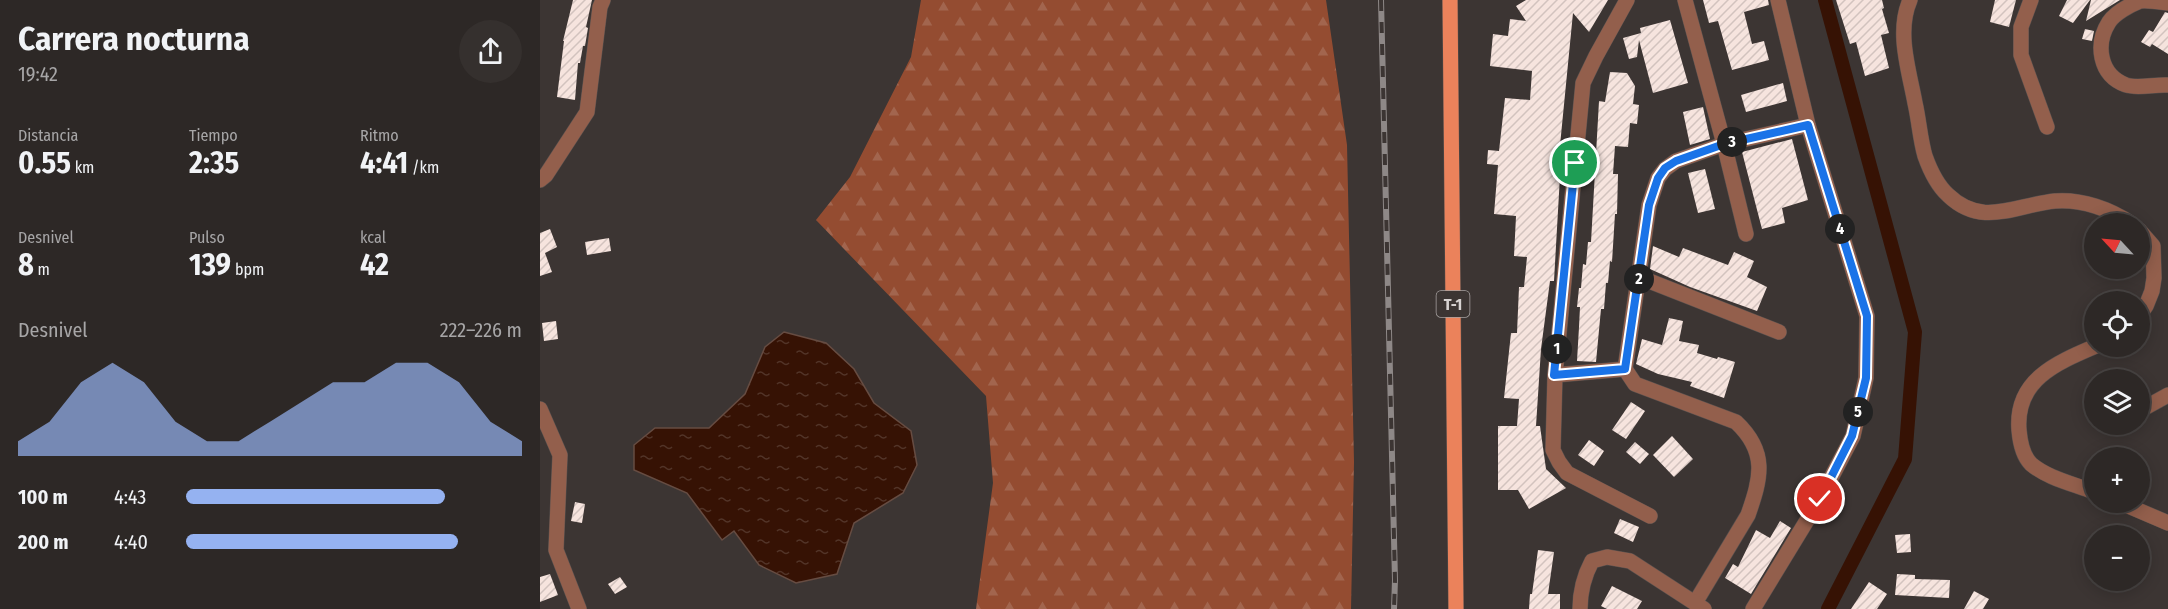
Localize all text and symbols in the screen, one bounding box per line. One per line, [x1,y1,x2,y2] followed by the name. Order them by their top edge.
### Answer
[18,19,250,59] text: Carrera nocturna
[459,20,522,83] button: share
[18,62,58,86] text: 19:42
[18,126,78,145] text: Distancia
[189,126,238,145] text: Tiempo
[360,126,399,145] text: Ritmo
[1717,127,1747,157] pin: 3
[1728,132,1736,151] text: 3
[1549,137,1600,188] pin
[18,145,71,181] text: 0.55
[189,145,239,181] text: 2:35
[360,145,408,181] text: 4:41
[1558,146,1591,179] icon: arrive
[71,158,94,177] text: km
[408,158,439,177] text: /km
[2084,213,2150,279] north arrow
[2084,213,2150,591] map controls
[1825,214,1855,244] pin: 4
[1836,219,1844,238] text: 4
[18,228,74,247] text: Desnivel
[189,228,225,247] text: Pulso
[360,228,386,247] text: kcal
[18,247,34,283] text: 8
[189,247,231,283] text: 139
[360,247,389,283] text: 42
[34,260,50,279] text: m
[231,260,264,279] text: bpm
[1624,264,1654,294] pin: 2
[1635,269,1643,288] text: 2
[1436,291,1470,317] road number: T-1
[2084,291,2150,357] button: locate
[18,318,88,342] text: Desnivel
[440,318,522,342] text: 222–226 m
[1542,334,1572,364] pin: 1
[1554,339,1560,358] text: 1
[2084,369,2150,435] button: layers
[1843,397,1873,427] pin: 5
[1854,402,1862,421] text: 5
[2084,447,2150,513] button: +
[1794,473,1845,524] pin
[1803,482,1836,515] icon: check
[18,485,68,509] text: 100 m
[114,485,146,509] text: 4:43
[2084,525,2150,591] button: −
[18,530,69,554] text: 200 m
[114,530,148,554] text: 4:40

